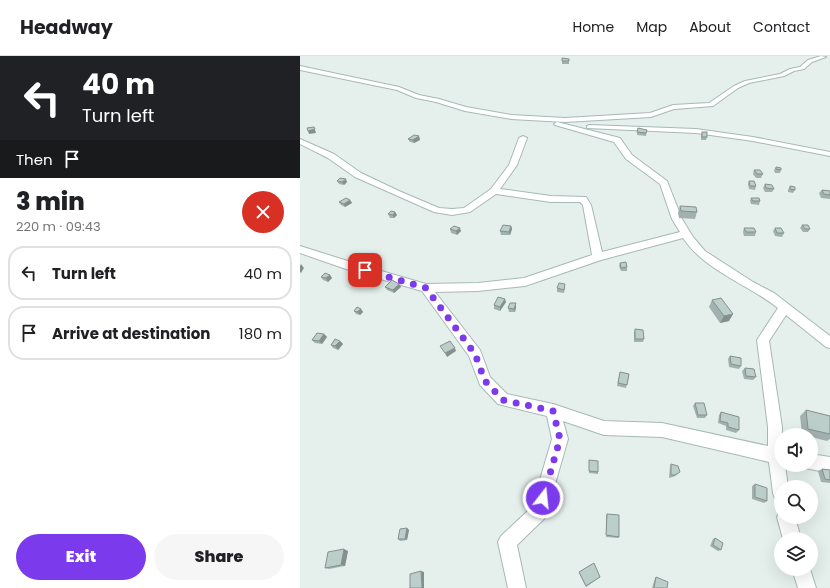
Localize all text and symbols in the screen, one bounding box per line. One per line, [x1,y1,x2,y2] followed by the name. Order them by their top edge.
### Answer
[20,14,113,41] text: Headway
[572,17,614,37] text: Home
[636,17,667,37] text: Map
[689,17,731,37] text: About
[753,17,810,37] text: Contact
[82,65,155,104] text: 40 m
[16,72,68,124] icon: left
[82,103,154,128] text: Turn left
[61,148,83,170] icon: arrive
[16,149,53,170] text: Then
[16,185,85,218] text: 3 min
[242,191,284,233] button: close
[16,217,101,236] text: 220 m · 09:43
[348,253,382,287] pin
[354,259,376,281] icon: arrive
[18,262,40,284] icon: left
[52,263,116,284] text: Turn left
[244,263,282,284] text: 40 m
[18,322,40,344] icon: arrive
[52,323,210,344] text: Arrive at destination
[239,323,282,344] text: 180 m
[774,428,818,576] map controls
[774,428,818,472] button: sound
[522,477,564,519] position arrow
[774,480,818,524] button: search
[774,532,818,576] button: layers
[16,534,146,580] button: Exit
[154,534,284,580] button: Share

